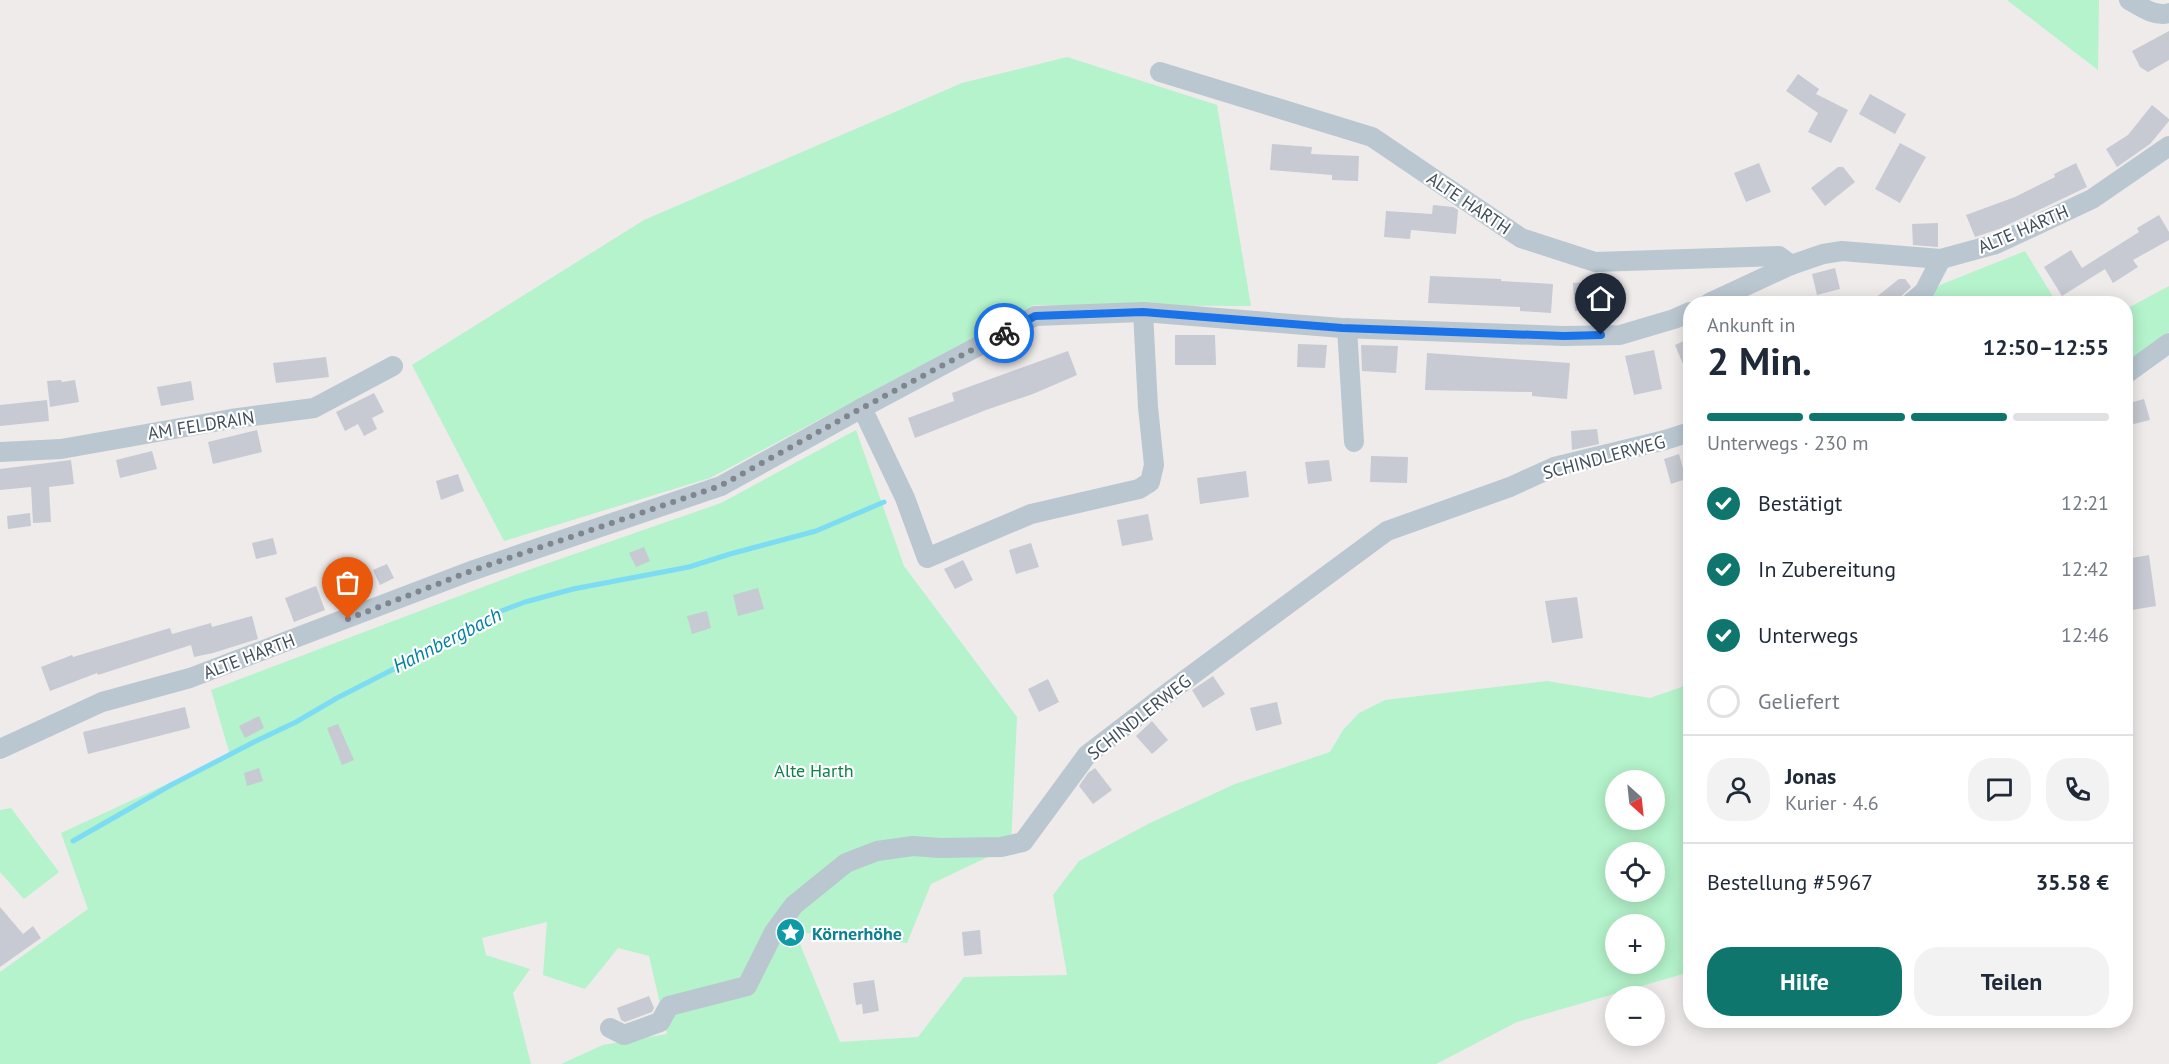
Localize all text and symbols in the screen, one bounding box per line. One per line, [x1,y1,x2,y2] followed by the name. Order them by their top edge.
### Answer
[1423,167,1515,239] street label: ALTE HARTH
[1974,200,2072,258] street label: ALTE HARTH
[1575,273,1626,335] pin
[1584,282,1617,315] icon: home
[974,303,1034,363] courier
[1707,312,1795,338] text: Ankunft in
[988,317,1021,350] icon: bike
[1983,333,2109,361] text: 12:50–12:55
[1707,335,1812,386] text: 2 Min.
[146,405,256,445] street label: AM FELDRAIN
[1540,430,1668,484] street label: SCHINDLERWEG
[1707,430,1868,456] text: Unterwegs · 230 m
[1707,487,1740,520] icon: check
[1758,489,1842,517] text: Bestätigt
[2061,490,2109,516] text: 12:21
[1707,553,1740,586] icon: check
[1758,555,1896,583] text: In Zubereitung
[2061,556,2109,582] text: 12:42
[322,557,373,619] pin
[331,566,364,599] icon: bag
[388,601,506,679] water label: Hahnbergbach
[1707,619,1740,652] icon: check
[1758,621,1858,649] text: Unterwegs
[2061,622,2109,648] text: 12:46
[200,628,298,684] street label: ALTE HARTH
[1082,669,1196,765] street label: SCHINDLERWEG
[1758,687,1840,715] text: Geliefert
[1707,758,1770,821] button: person
[1968,758,2031,821] button: chat
[2046,758,2109,821] button: phone
[774,759,854,782] park label: Alte Harth
[1785,762,1836,790] text: Jonas
[1605,770,1665,830] north arrow
[1605,770,1665,1046] map controls
[1785,790,1879,816] text: Kurier · 4.6
[1605,842,1665,902] button: locate
[1707,868,1873,896] text: Bestellung #5967
[2036,868,2109,896] text: 35.58 €
[1605,914,1665,974] button: +
[775,917,807,949] place icon: Körnerhöhe
[812,922,902,945] place label: Körnerhöhe
[1707,947,1902,1016] button: Hilfe
[1914,947,2109,1016] button: Teilen
[1605,986,1665,1046] button: −

